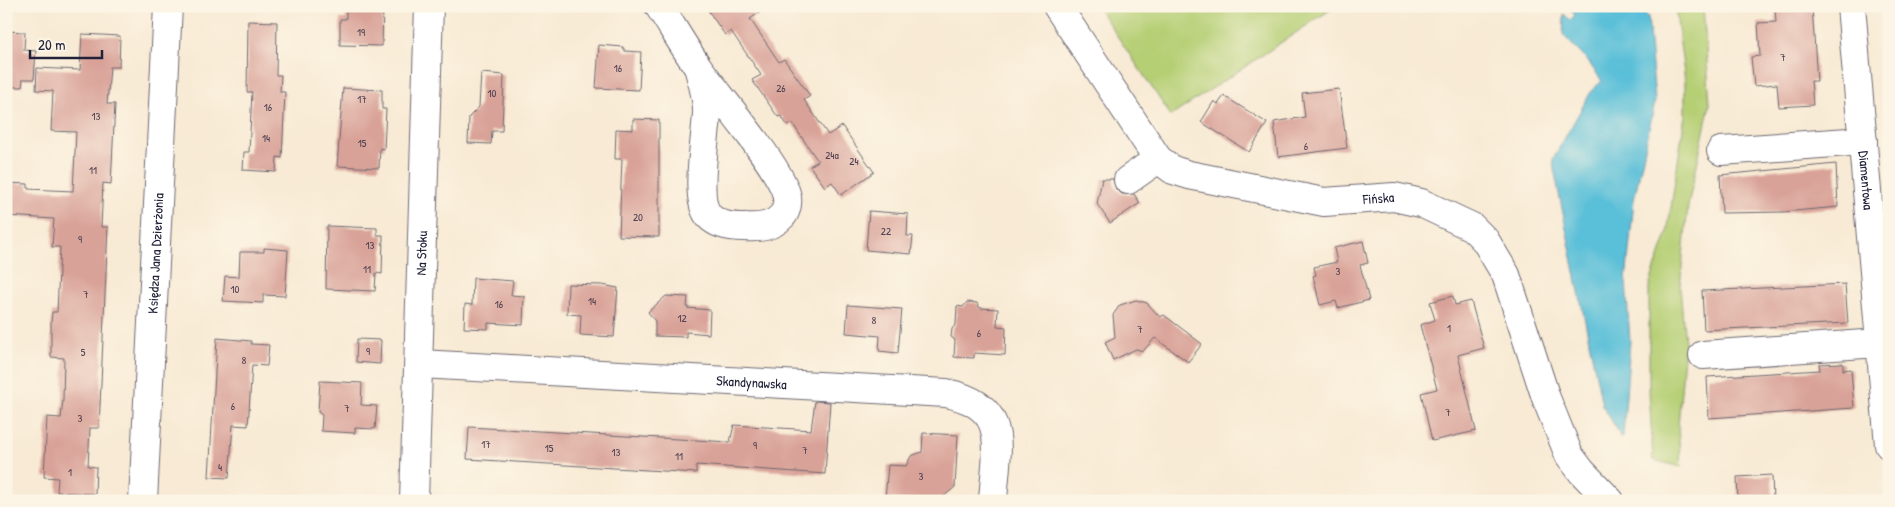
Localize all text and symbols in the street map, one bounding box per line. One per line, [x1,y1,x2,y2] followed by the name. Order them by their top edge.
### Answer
[357,25,365,39] house number: 19
[30,28,102,60] scale bar
[38,34,65,55] text: 20 m
[1780,50,1786,64] house number: 7
[614,61,623,75] house number: 16
[776,81,786,95] house number: 26
[488,86,497,100] house number: 10
[357,92,367,106] house number: 17
[264,100,273,114] house number: 16
[92,109,101,123] house number: 13
[262,131,270,145] house number: 14
[358,136,367,150] house number: 15
[1304,139,1309,153] house number: 6
[825,148,839,162] house number: 24a
[1855,150,1879,211] street label: Diamentowa
[849,154,859,168] house number: 24
[89,163,97,177] house number: 11
[1361,187,1395,208] street label: Fińska
[142,192,168,314] street label: Księdza Jana Dzierżonia
[633,210,643,224] house number: 20
[881,224,891,238] house number: 22
[411,230,431,276] street label: Na Stoku
[78,232,82,246] house number: 9
[366,238,375,252] house number: 13
[363,262,371,276] house number: 11
[1336,264,1341,278] house number: 3
[231,282,240,296] house number: 10
[83,287,89,301] house number: 7
[588,294,596,308] house number: 14
[495,297,504,311] house number: 16
[677,311,687,325] house number: 12
[872,313,877,327] house number: 8
[1447,321,1451,335] house number: 1
[1137,322,1143,336] house number: 7
[977,326,982,340] house number: 6
[366,344,370,358] house number: 9
[81,345,86,359] house number: 5
[242,353,247,367] house number: 8
[716,370,788,393] street label: Skandynawska
[231,399,236,413] house number: 6
[344,401,350,415] house number: 7
[1445,405,1451,419] house number: 7
[78,411,83,425] house number: 3
[481,437,491,451] house number: 17
[753,438,757,452] house number: 9
[545,441,554,455] house number: 15
[802,443,808,457] house number: 7
[612,445,621,459] house number: 13
[675,449,683,463] house number: 11
[218,460,222,474] house number: 4
[68,465,72,479] house number: 1
[919,469,924,483] house number: 3

